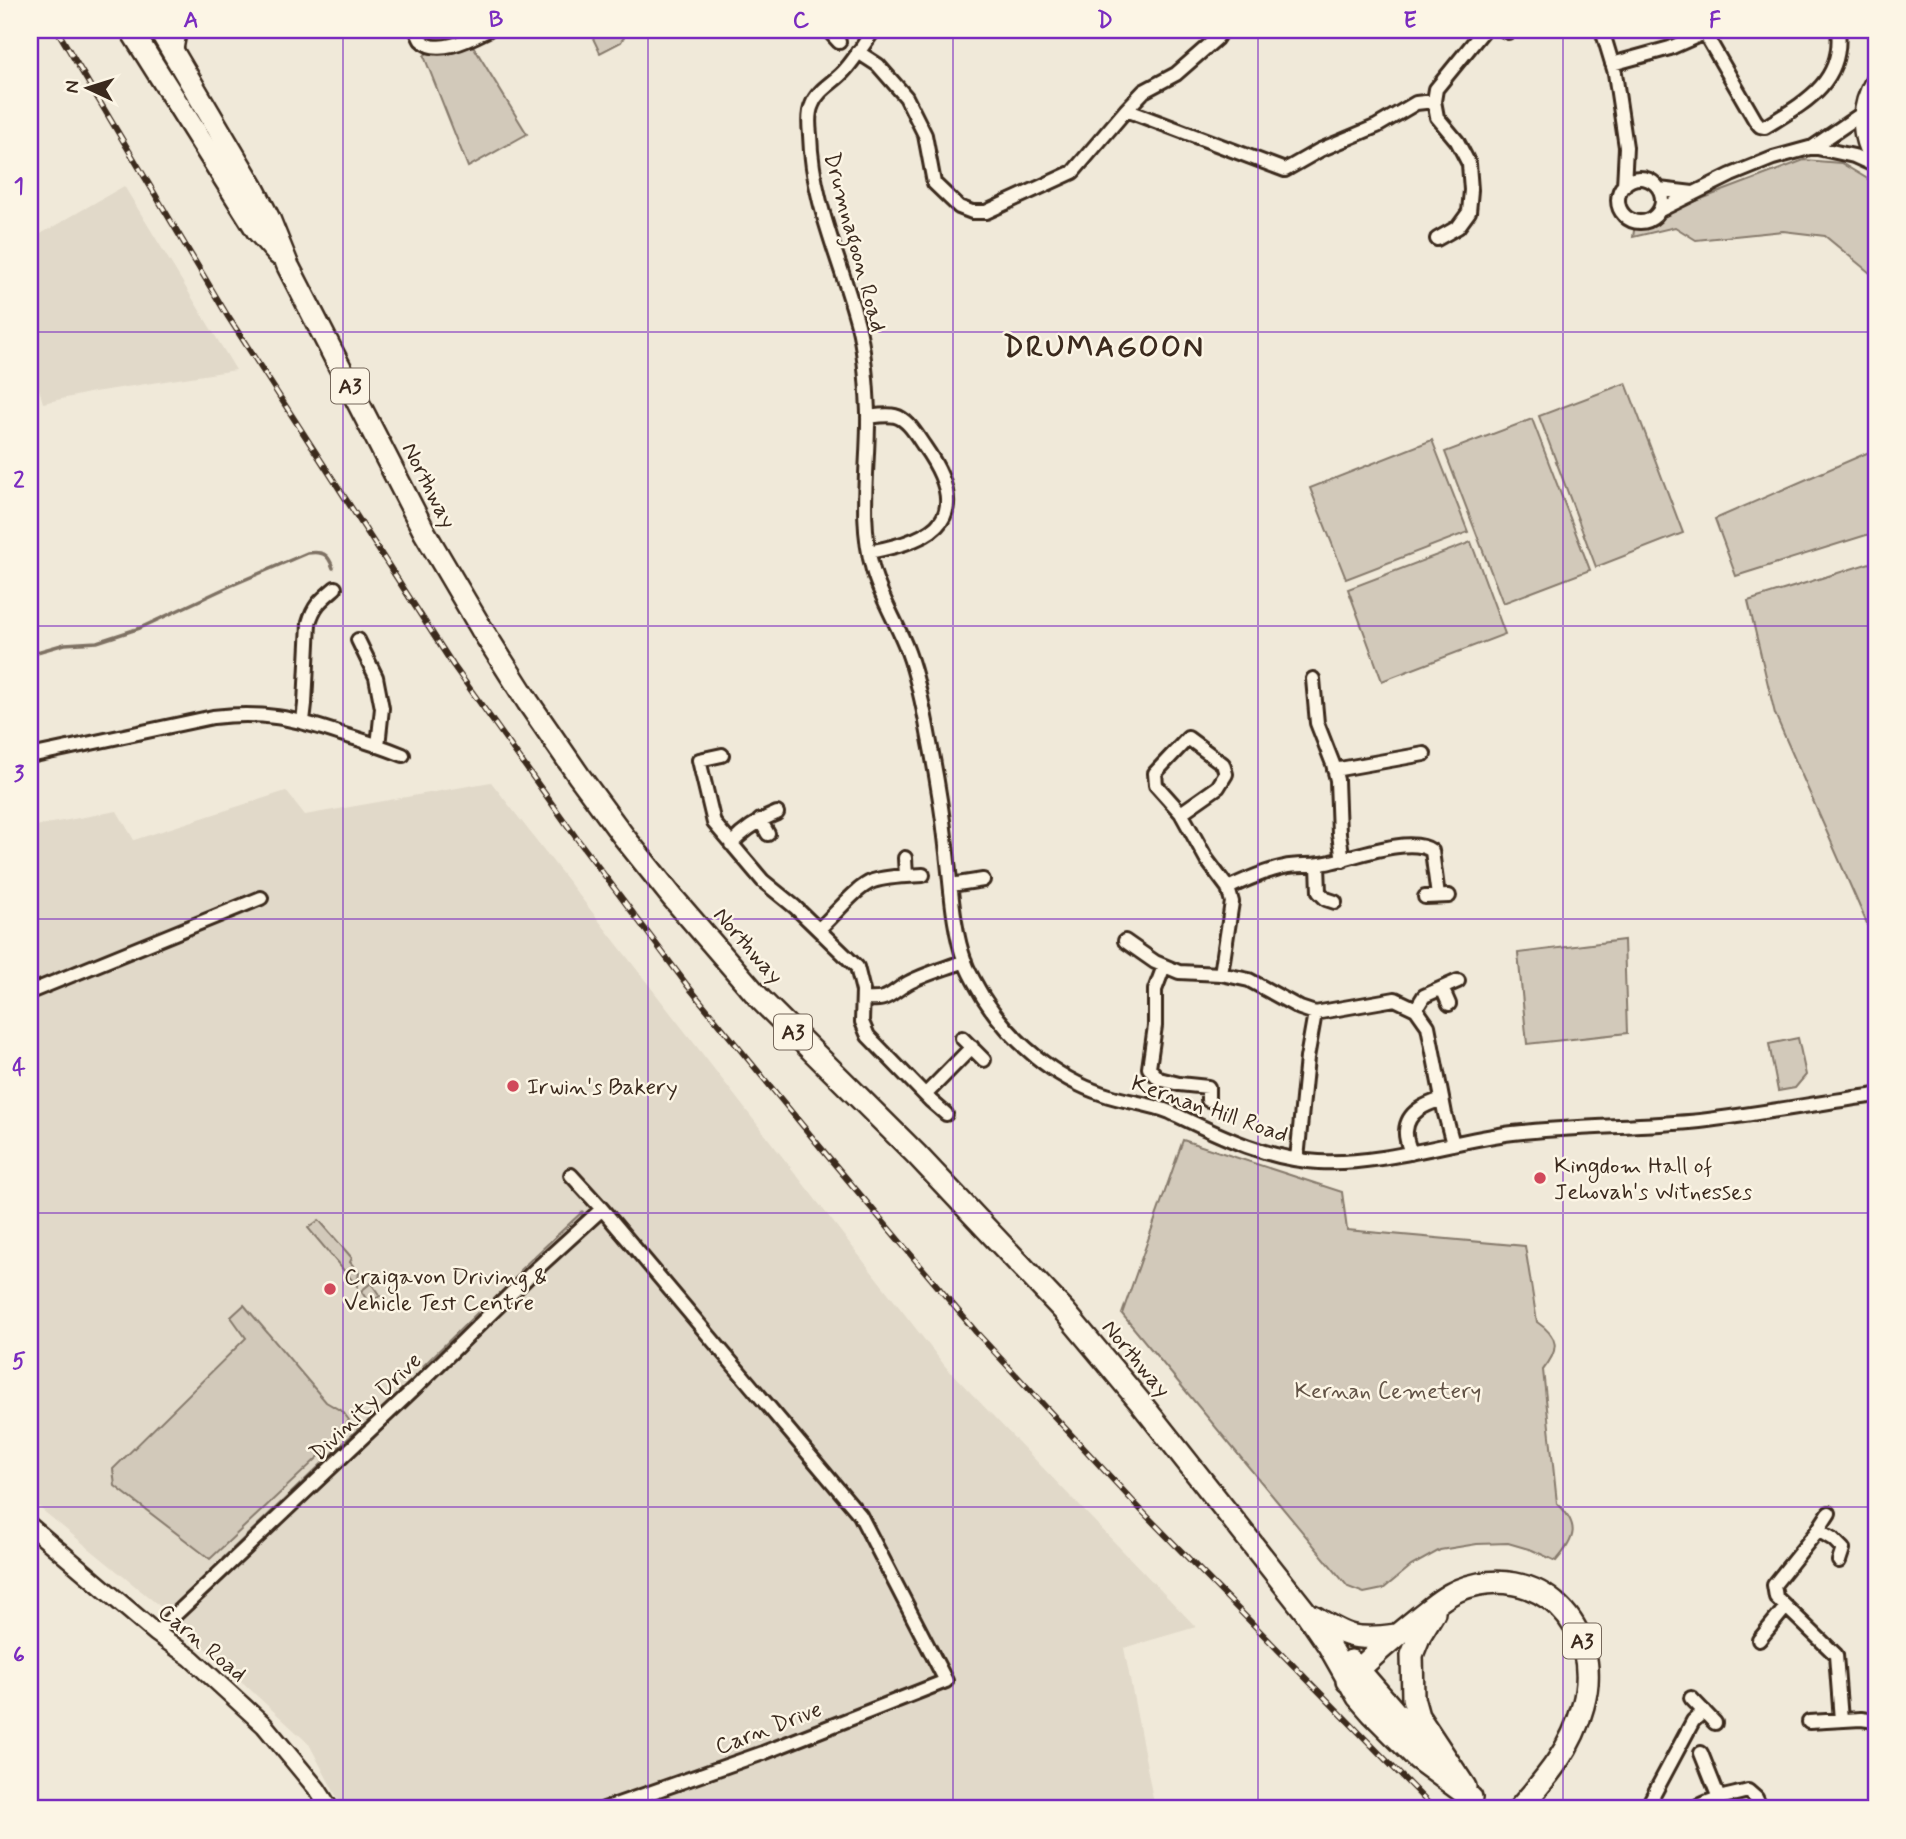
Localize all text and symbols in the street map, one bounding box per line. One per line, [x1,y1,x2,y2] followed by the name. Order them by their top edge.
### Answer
[183,6,199,36] text: A
[489,6,504,36] text: B
[793,6,810,36] text: C
[1097,6,1113,36] text: D
[1403,6,1417,36] text: E
[1709,6,1721,36] text: F
[52,52,122,122] north arrow
[60,80,85,94] text: N
[814,149,892,336] street label: Drumnagoon Road
[14,172,24,202] text: 1
[1003,328,1205,367] district label: DRUMAGOON
[331,368,369,404] road number: A3
[394,438,463,534] street label: Northway
[13,466,25,496] text: 2
[14,760,25,790] text: 3
[706,901,789,991] street label: Northway
[774,1014,812,1050] road number: A3
[12,1053,26,1083] text: 4
[1127,1069,1292,1151] street label: Kernan Hill Road
[527,1073,678,1103] place label: Irwin's Bakery
[505,1078,521,1094] marker: Irwin's Bakery
[1554,1152,1752,1208] place label: Kingdom Hall of Jehovah's Witnesses
[1532,1170,1548,1186] marker: Kingdom Hall of Jehovah's Witnesses
[344,1263,547,1319] place label: Craigavon Driving & Vehicle Test Centre
[322,1281,338,1297] marker: Craigavon Driving & Vehicle Test Centre
[1094,1314,1177,1404] street label: Northway
[304,1346,429,1469] street label: Divinity Drive
[12,1347,26,1377] text: 5
[1295,1377,1481,1407] park label: Kernan Cemetery
[151,1598,252,1690] street label: Carn Road
[1563,1624,1601,1658] road number: A3
[13,1641,25,1671] text: 6
[711,1695,826,1763] street label: Carn Drive

